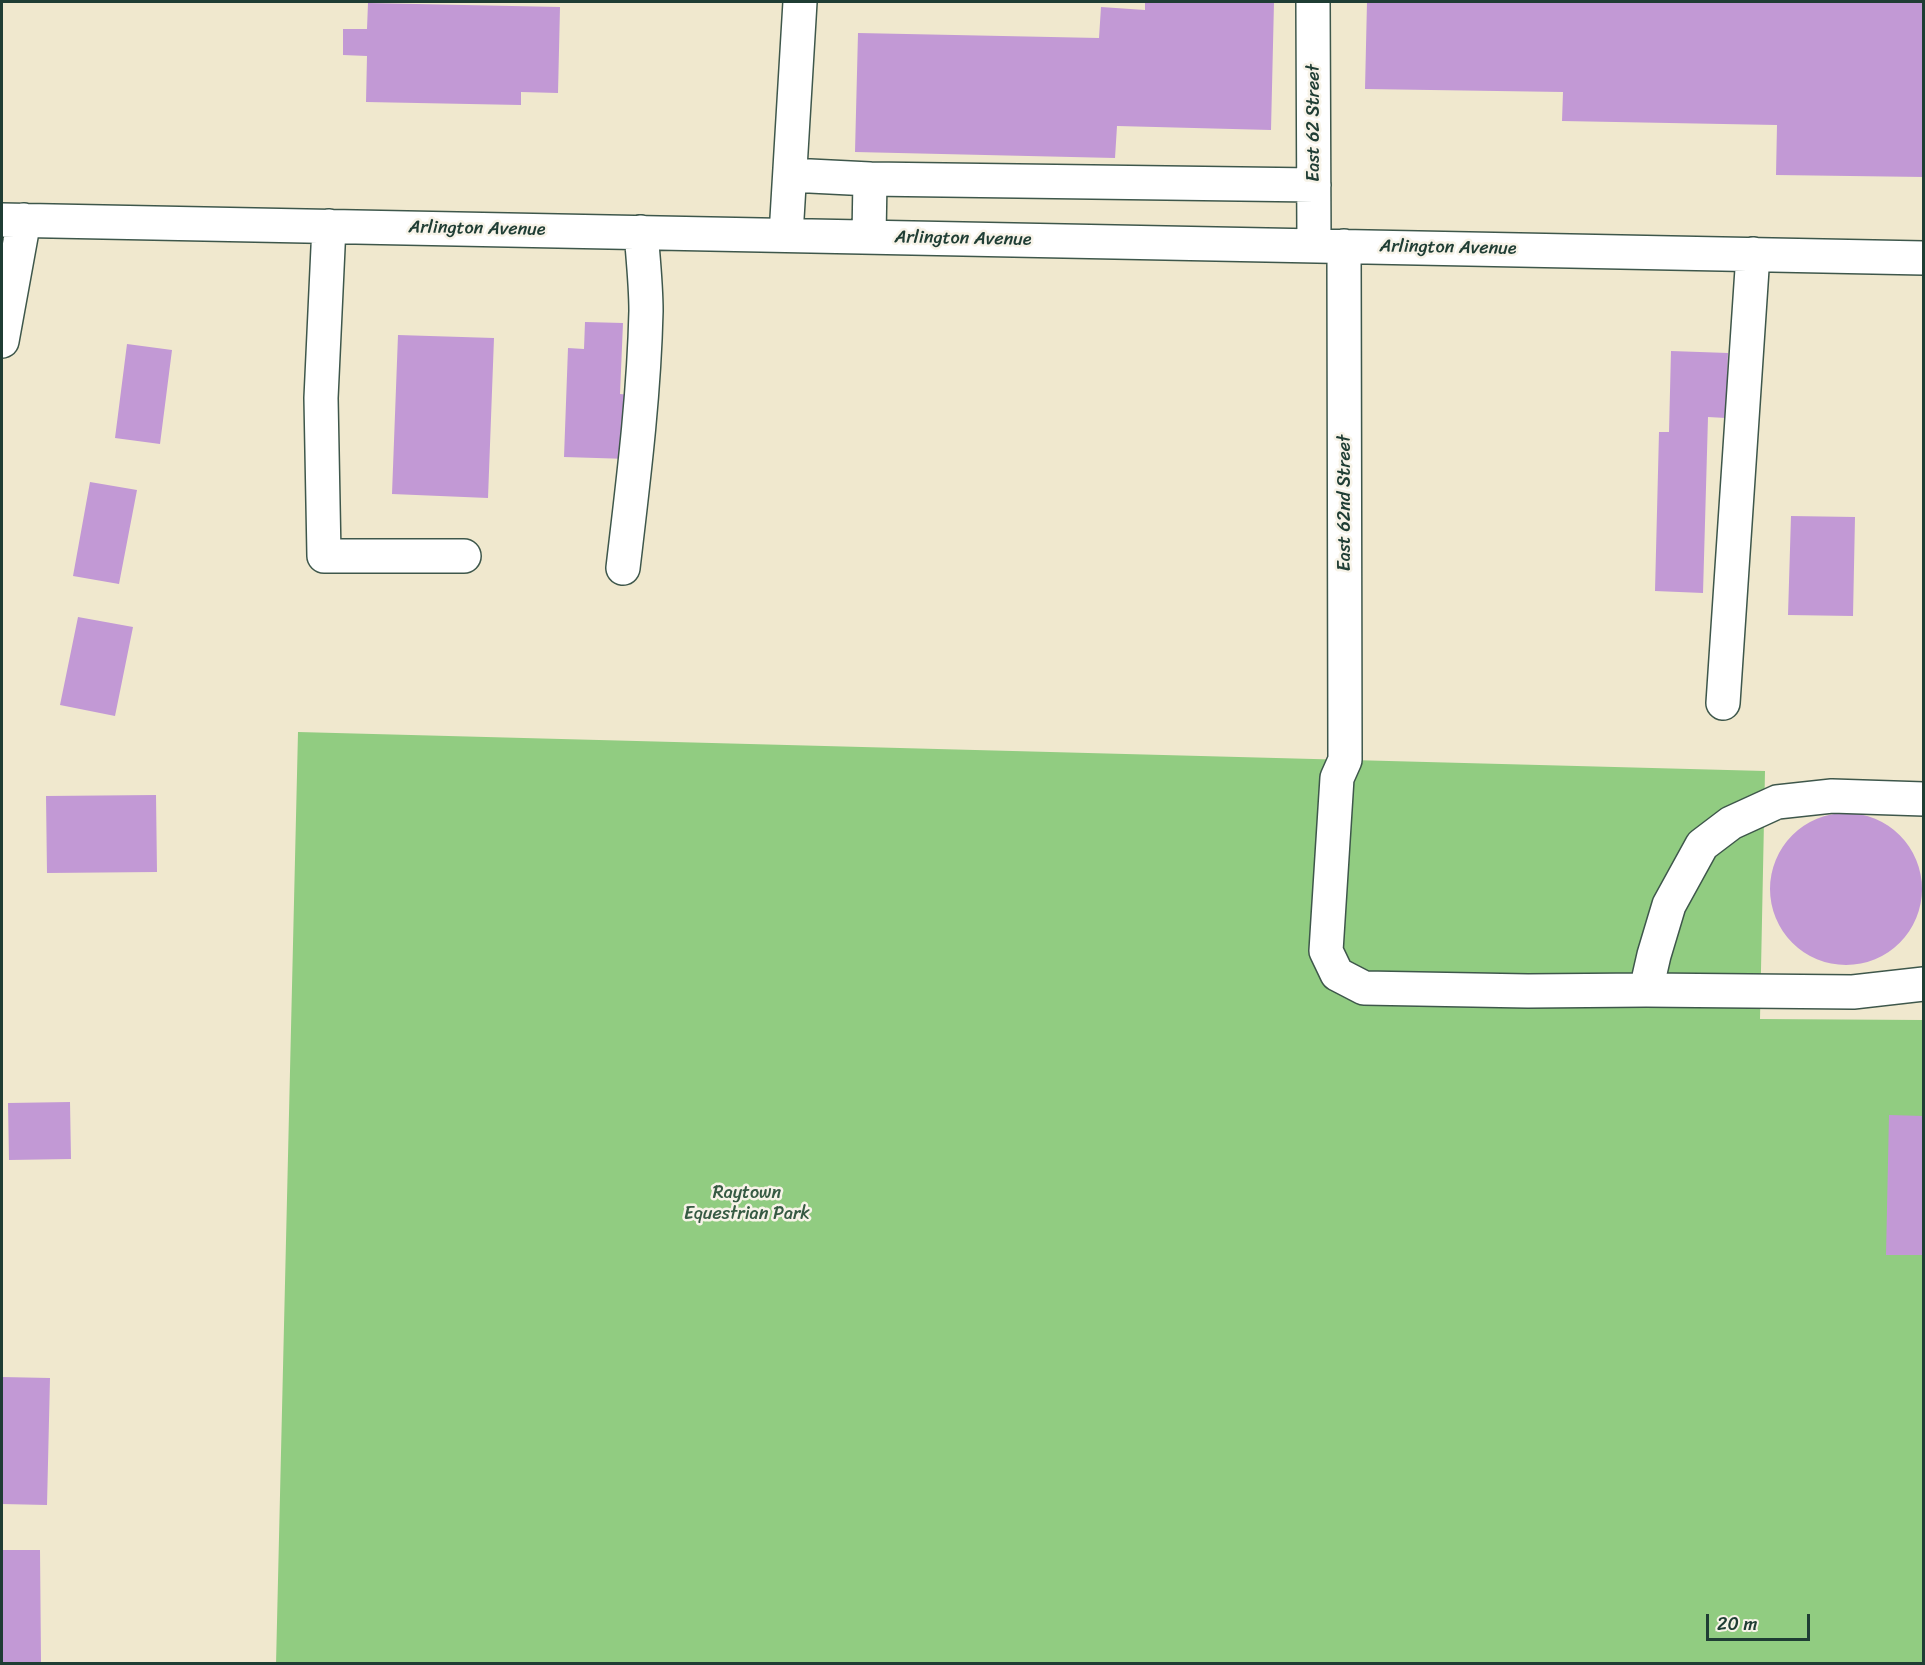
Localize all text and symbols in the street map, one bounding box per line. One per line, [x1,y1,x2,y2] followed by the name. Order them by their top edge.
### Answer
[1303,64,1325,182] street label: East 62 Street
[408,217,546,241] street label: Arlington Avenue
[894,227,1032,251] street label: Arlington Avenue
[1379,236,1517,260] street label: Arlington Avenue
[1334,435,1356,571] street label: East 62nd Street
[684,1182,810,1224] park label: Raytown Equestrian Park
[1709,1602,1812,1640] scale bar
[1717,1608,1757,1640] text: 20 m

